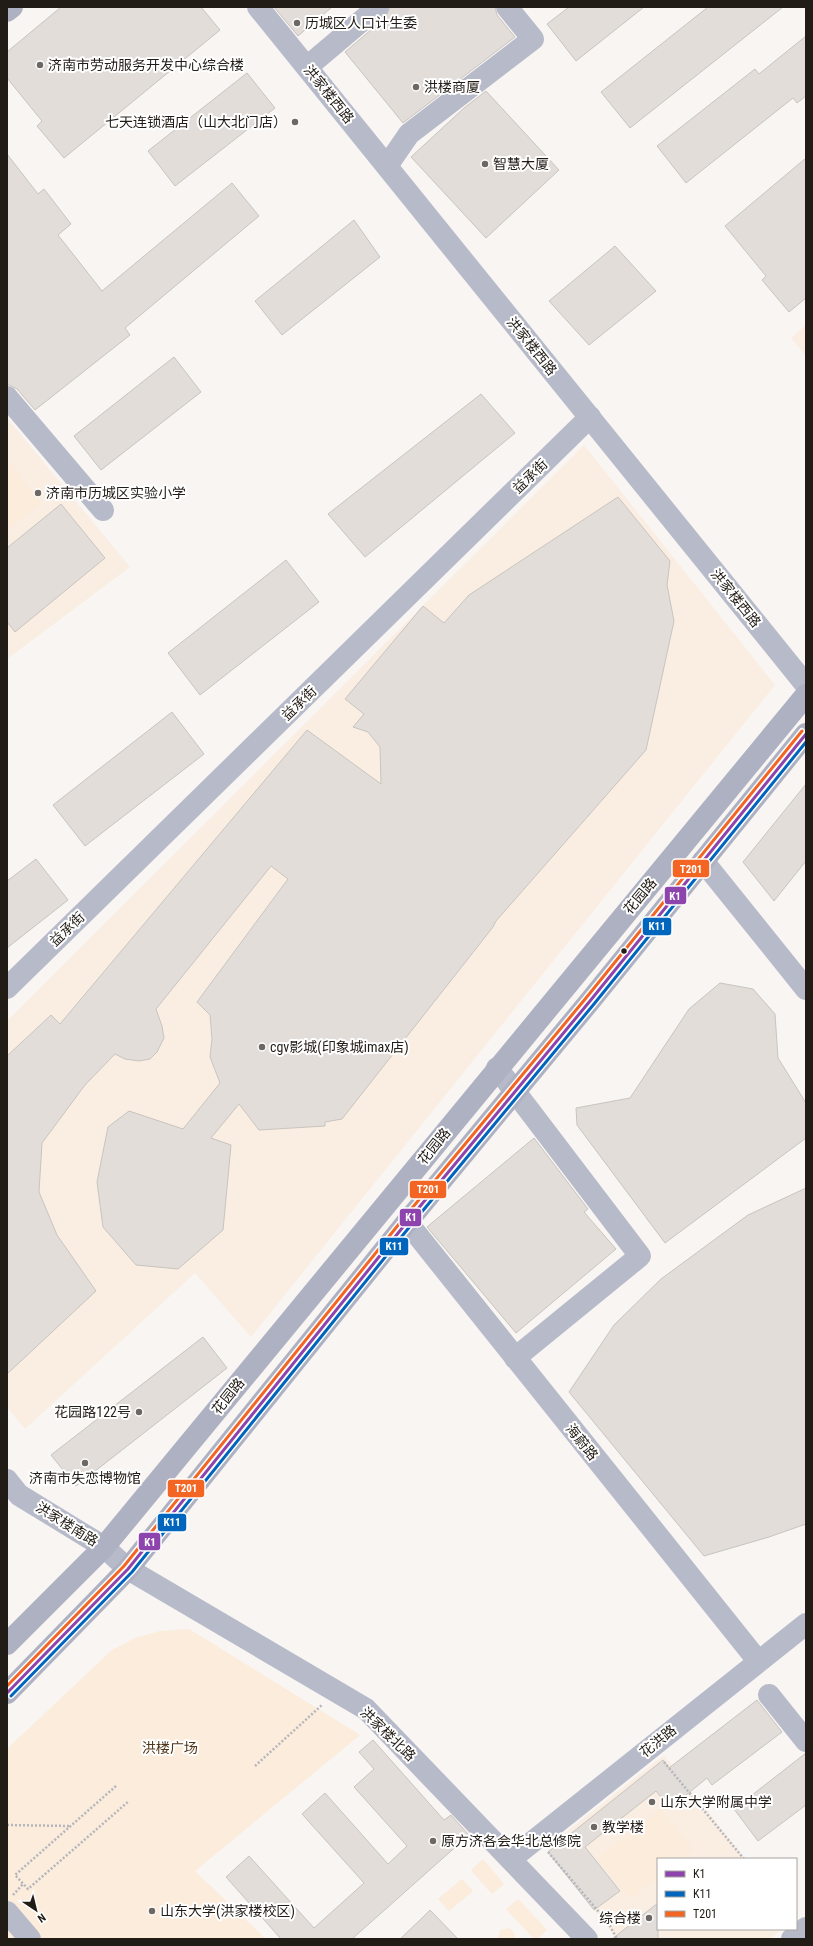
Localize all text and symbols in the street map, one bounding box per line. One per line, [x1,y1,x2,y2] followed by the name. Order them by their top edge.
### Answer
[305,15,417,31] place label: 历城区人口计生委
[292,18,302,28] marker: 历城区人口计生委
[48,57,244,73] place label: 济南市劳动服务开发中心综合楼
[35,60,45,70] marker: 济南市劳动服务开发中心综合楼
[301,62,357,126] street label: 洪家楼西路
[424,79,480,95] place label: 洪楼商厦
[411,82,421,92] marker: 洪楼商厦
[105,114,287,130] place label: 七天连锁酒店（山大北门店）
[290,117,300,127] marker: 七天连锁酒店（山大北门店）
[493,156,549,172] place label: 智慧大厦
[480,159,490,169] marker: 智慧大厦
[504,314,560,378] street label: 洪家楼西路
[509,456,551,496] street label: 益承街
[46,485,186,501] place label: 济南市历城区实验小学
[33,488,43,498] marker: 济南市历城区实验小学
[708,566,764,630] street label: 洪家楼西路
[278,683,320,723] street label: 益承街
[672,859,710,878] line badge: T201
[680,863,702,876] text: T201
[620,875,660,917] street label: 花园路
[664,886,687,905] line badge: K1
[669,890,681,903] text: K1
[46,909,88,949] street label: 益承街
[642,917,672,936] line badge: K11
[648,920,666,933] text: K11
[619,946,629,956] unlabelled marker
[270,1039,409,1056] place label: cgv影城(印象城imax店)
[257,1042,267,1052] marker: cgv影城(印象城imax店)
[415,1125,453,1167] street label: 花园路
[409,1180,447,1199] line badge: T201
[417,1183,439,1196] text: T201
[399,1208,422,1227] line badge: K1
[405,1211,417,1224] text: K1
[379,1237,409,1256] line badge: K11
[385,1240,403,1253] text: K11
[209,1375,247,1417] street label: 花园路
[54,1404,131,1420] place label: 花园路122号
[134,1407,144,1417] marker: 花园路122号
[563,1421,601,1463] street label: 海蔚路
[80,1458,90,1468] marker: 济南市失恋博物馆
[29,1470,141,1486] place label: 济南市失恋博物馆
[167,1479,205,1498] line badge: T201
[175,1482,197,1495] text: T201
[33,1499,101,1549] street label: 洪家楼南路
[157,1513,187,1532] line badge: K11
[163,1516,181,1529] text: K11
[138,1532,161,1551] line badge: K1
[144,1536,156,1549] text: K1
[357,1704,419,1764] street label: 洪家楼北路
[637,1722,679,1760] street label: 花洪路
[142,1740,198,1756] park label: 洪楼广场
[660,1794,772,1810] place label: 山东大学附属中学
[647,1797,657,1807] marker: 山东大学附属中学
[602,1819,644,1835] place label: 教学楼
[589,1822,599,1832] marker: 教学楼
[441,1833,581,1849] place label: 原方济各会华北总修院
[428,1836,438,1846] marker: 原方济各会华北总修院
[657,1858,797,1930] legend
[693,1867,705,1881] text: K1
[693,1887,711,1901] text: K11
[16,1890,56,1930] north arrow
[160,1903,295,1920] place label: 山东大学(洪家楼校区)
[147,1906,157,1916] marker: 山东大学(洪家楼校区)
[693,1907,717,1921] text: T201
[599,1910,641,1926] place label: 综合楼
[35,1911,48,1925] text: N
[644,1913,654,1923] marker: 综合楼

